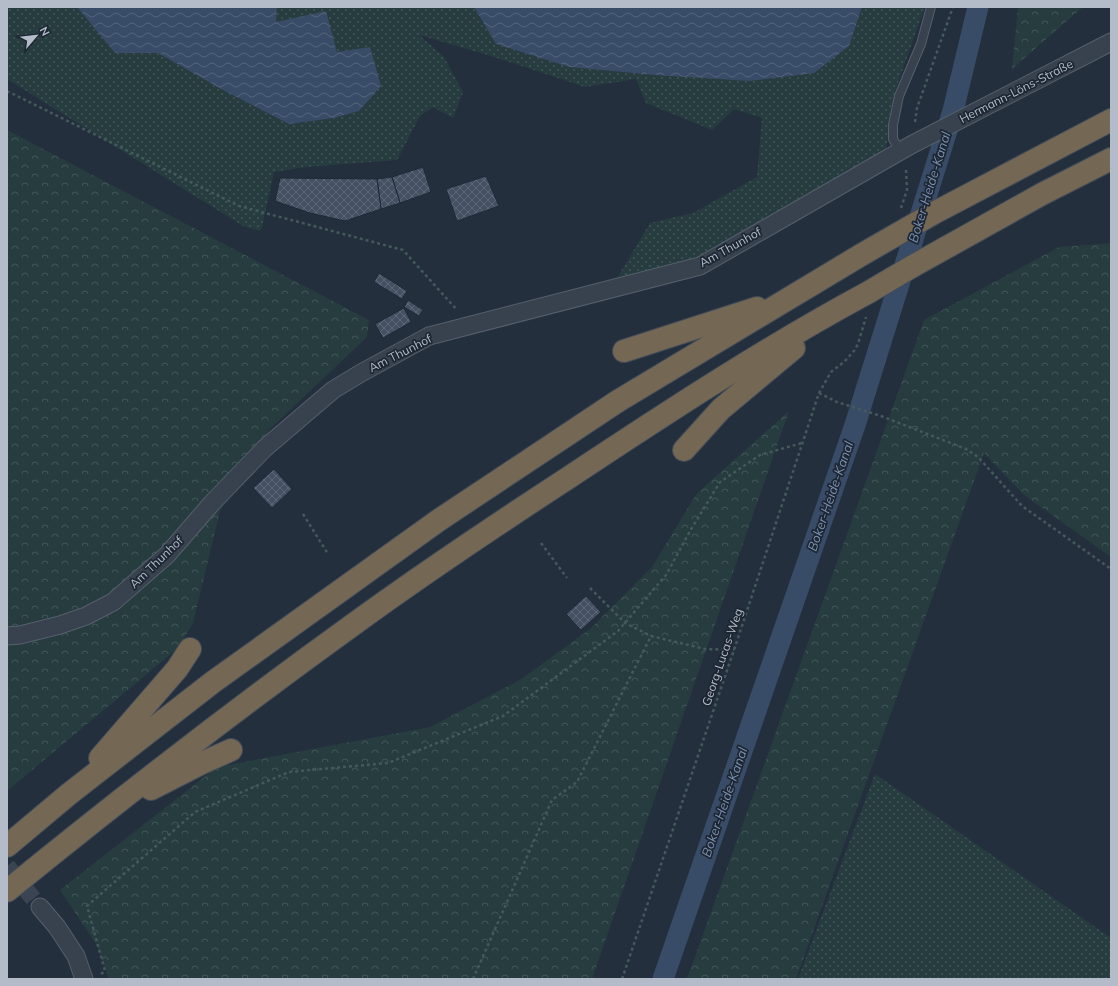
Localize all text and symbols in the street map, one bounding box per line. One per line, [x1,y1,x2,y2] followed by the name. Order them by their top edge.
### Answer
[16,16,56,56] north arrow
[37,24,53,38] text: N
[957,56,1075,126] street label: Hermann-Löns-Straße
[905,129,954,244] water label: Boker-Heide-Kanal
[696,223,764,270] street label: Am Thunhof
[366,330,435,375] street label: Am Thunhof
[804,438,857,553] water label: Boker-Heide-Kanal
[126,532,187,591] street label: Am Thunhof
[698,606,746,708] street label: Georg-Lucas-Weg
[698,744,751,859] water label: Boker-Heide-Kanal

